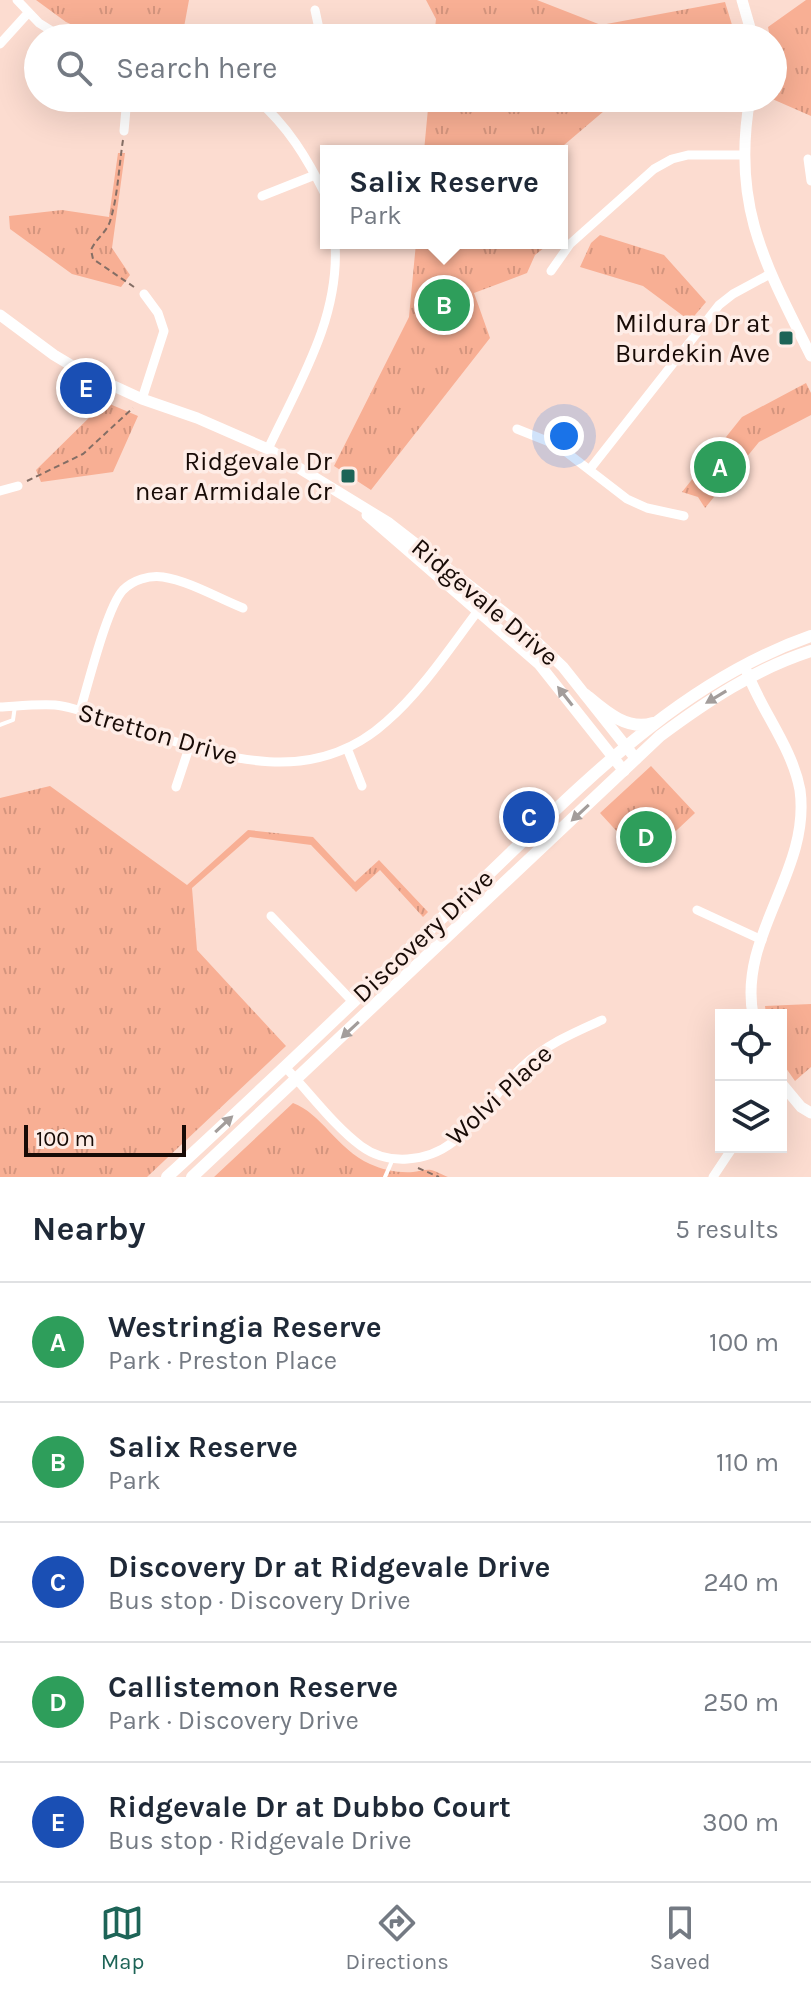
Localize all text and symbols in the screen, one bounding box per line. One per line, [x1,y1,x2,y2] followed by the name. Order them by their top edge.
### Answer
[24,24,787,112] search box
[52,46,96,90] icon: search
[116,50,277,86] text: Search here
[320,145,568,249] popup
[349,164,539,200] text: Salix Reserve
[349,200,402,231] text: Park
[418,275,470,335] pin: B
[615,308,770,369] place label: Mildura Dr at Burdekin Ave
[777,329,795,347] marker: Mildura Dr at Burdekin Ave
[60,358,112,418] pin: E
[544,416,584,456] your location
[694,437,746,497] pin: A
[135,446,333,507] place label: Ridgevale Dr near Armidale Cr
[339,467,357,485] marker: Ridgevale Dr near Armidale Cr
[405,532,565,672] street label: Ridgevale Drive
[557,686,574,706] one-way arrow
[705,690,727,704] one-way arrow
[75,696,241,772] street label: Stretton Drive
[503,787,555,847] pin: C
[570,804,589,822] one-way arrow
[620,807,672,867] pin: D
[346,863,500,1009] street label: Discovery Drive
[715,1009,787,1153] map controls
[715,1009,787,1081] button: locate
[340,1021,359,1039] one-way arrow
[440,1038,558,1152] street label: Wolvi Place
[715,1081,787,1153] button: layers
[215,1115,234,1133] one-way arrow
[24,1121,186,1157] scale bar
[36,1126,95,1152] text: 100 m
[32,1209,146,1249] text: Nearby
[675,1214,779,1245] text: 5 results
[108,1309,382,1345] text: Westringia Reserve
[50,1327,66,1358] text: A
[709,1327,779,1358] text: 100 m
[108,1345,337,1376] text: Park · Preston Place
[108,1429,298,1465] text: Salix Reserve
[50,1447,66,1478] text: B
[716,1447,779,1478] text: 110 m
[108,1465,161,1496] text: Park
[108,1549,550,1585] text: Discovery Dr at Ridgevale Drive
[50,1567,66,1598] text: C
[703,1567,779,1598] text: 240 m
[108,1585,411,1616] text: Bus stop · Discovery Drive
[108,1669,398,1705] text: Callistemon Reserve
[49,1687,67,1718] text: D
[703,1687,779,1718] text: 250 m
[108,1705,359,1736] text: Park · Discovery Drive
[108,1789,511,1825] text: Ridgevale Dr at Dubbo Court
[50,1807,66,1838] text: E
[702,1807,779,1838] text: 300 m
[108,1825,412,1856] text: Bus stop · Ridgevale Drive
[100,1901,144,1975] tab: Map
[345,1901,449,1975] tab: Directions
[650,1901,711,1975] tab: Saved

